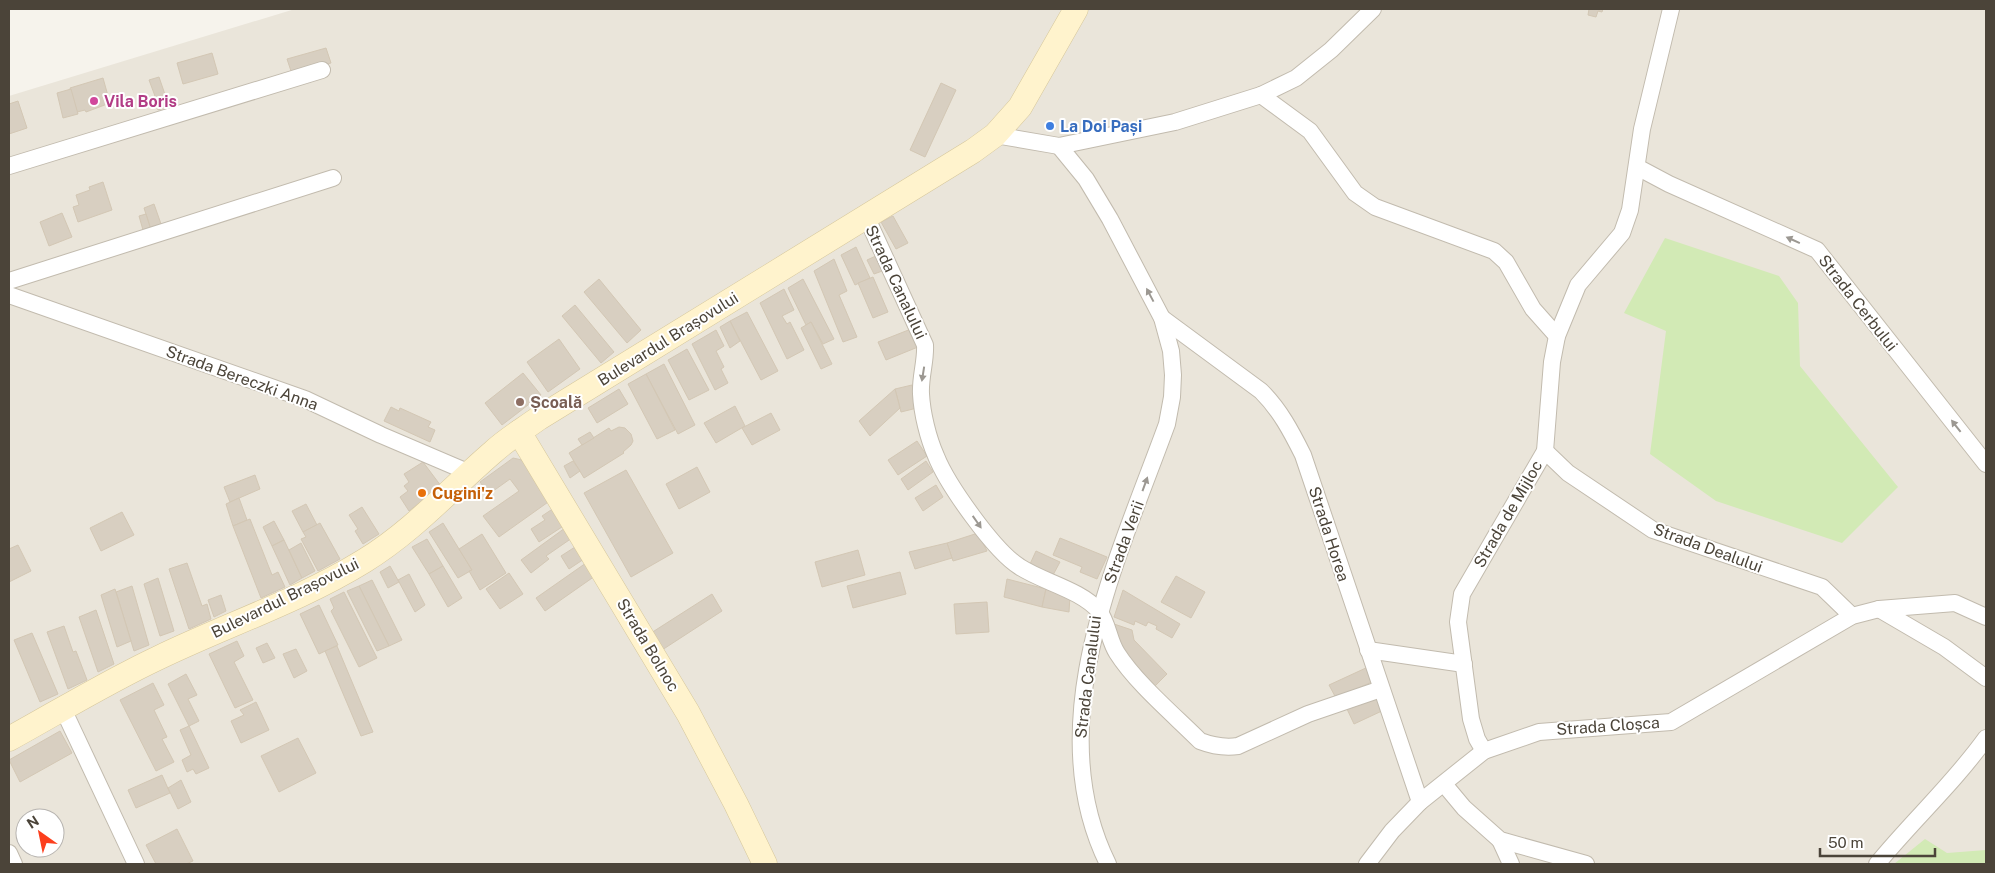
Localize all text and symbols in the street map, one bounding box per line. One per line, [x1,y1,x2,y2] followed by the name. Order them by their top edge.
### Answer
[104,92,177,111] place label: Vila Boris
[88,95,100,107] marker: Vila Boris
[1060,117,1142,136] place label: La Doi Pași
[1044,120,1056,132] marker: La Doi Pași
[861,222,931,342] street label: Strada Canalului
[1786,236,1800,244] one-way arrow
[1815,251,1901,355] street label: Strada Cerbului
[594,288,742,390] street label: Bulevardul Brașovului
[1146,288,1154,302] one-way arrow
[163,342,321,414] street label: Strada Bereczki Anna
[919,366,927,382] one-way arrow
[530,393,582,412] place label: Școală
[514,396,526,408] marker: Școală
[1951,419,1961,433] one-way arrow
[1470,457,1546,571] street label: Strada de Mijloc
[1142,476,1149,491] one-way arrow
[432,484,493,503] place label: Cugini'z
[1305,484,1353,584] street label: Strada Horea
[416,487,428,499] marker: Cugini'z
[1100,498,1148,586] street label: Strada Verii
[972,515,982,529] one-way arrow
[1651,519,1765,577] street label: Strada Dealului
[208,554,362,642] street label: Bulevardul Brașovului
[613,595,683,695] street label: Strada Bolnoc
[1071,615,1105,739] street label: Strada Canalului
[1556,713,1660,739] street label: Strada Cloșca
[15,808,65,858] north arrow
[24,812,42,832] text: N
[1820,826,1935,858] scale bar
[1828,834,1863,851] text: 50 m

